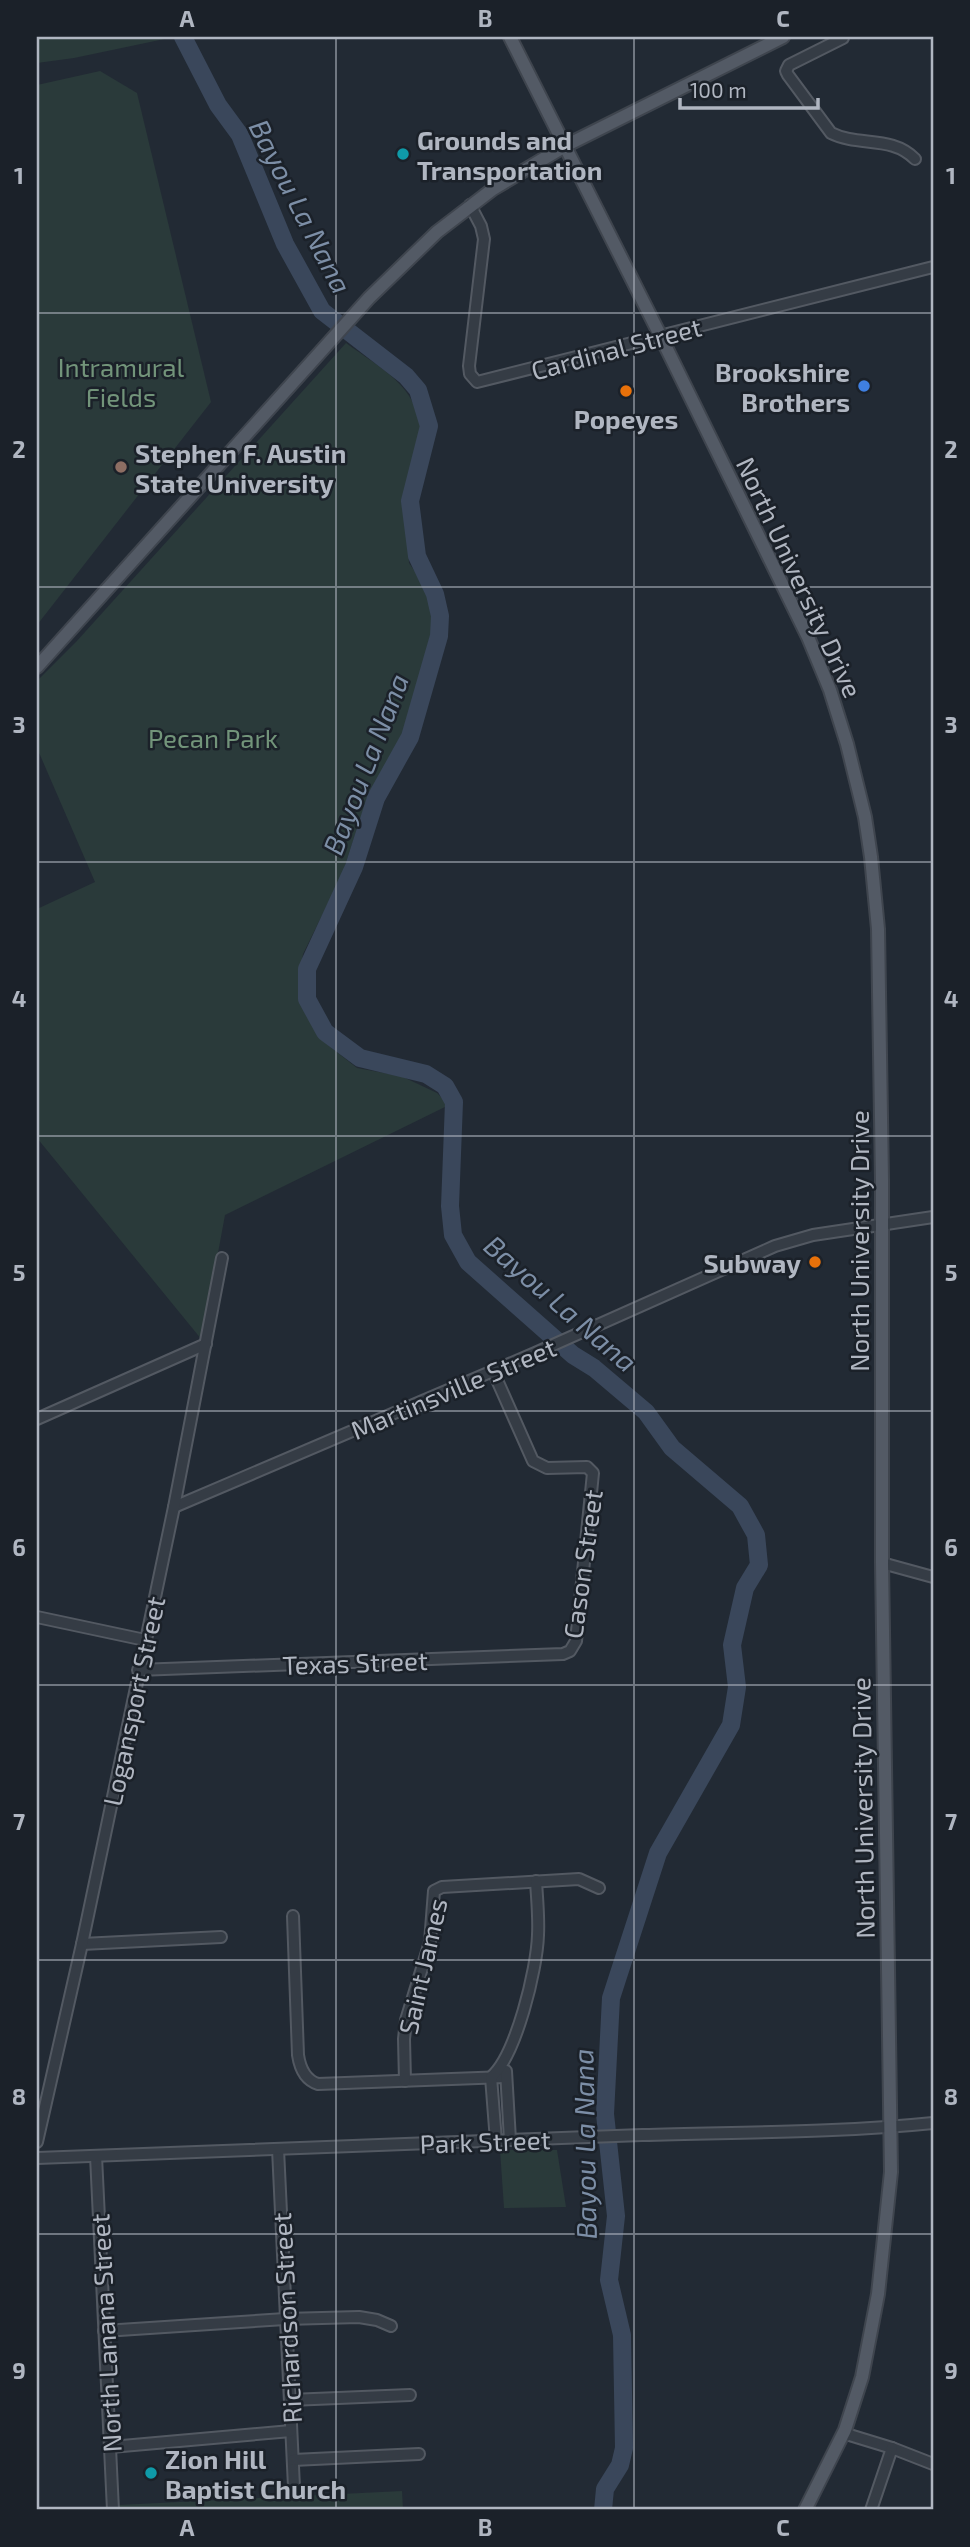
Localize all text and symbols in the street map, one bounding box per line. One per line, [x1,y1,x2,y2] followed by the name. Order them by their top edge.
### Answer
[179,4,195,32] text: A
[478,4,492,32] text: B
[776,4,790,32] text: C
[680,66,818,110] scale bar
[690,77,747,102] text: 100 m
[243,113,359,299] water label: Bayou La Nana
[417,124,602,185] place label: Grounds and Transportation
[395,146,411,162] marker: Grounds and Transportation
[14,161,24,189] text: 1
[946,161,956,189] text: 1
[527,310,705,386] street label: Cardinal Street
[58,351,185,412] park label: Intramural Fields
[715,356,850,417] place label: Brookshire Brothers
[856,378,872,394] marker: Brookshire Brothers
[618,383,634,399] marker: Popeyes
[574,403,678,435] place label: Popeyes
[12,435,26,463] text: 2
[944,435,958,463] text: 2
[135,437,346,499] place label: Stephen F. Austin State University
[731,452,869,702] street label: North University Drive
[113,459,129,475] marker: Stephen F. Austin State University
[315,669,415,859] water label: Bayou La Nana
[12,710,26,738] text: 3
[944,710,958,738] text: 3
[148,722,278,753] park label: Pecan Park
[12,984,26,1012] text: 4
[944,984,958,1012] text: 4
[843,1110,874,1372] street label: North University Drive
[478,1228,644,1378] water label: Bayou La Nana
[704,1247,801,1279] place label: Subway
[807,1254,823,1270] marker: Subway
[13,1258,25,1286] text: 5
[945,1258,957,1286] text: 5
[346,1331,560,1445] street label: Martinsville Street
[556,1487,608,1641] street label: Cason Street
[12,1533,26,1561] text: 6
[944,1533,958,1561] text: 6
[96,1593,170,1809] street label: Logansport Street
[282,1644,428,1680] street label: Texas Street
[844,1677,880,1939] street label: North University Drive
[13,1807,25,1835] text: 7
[945,1807,957,1835] text: 7
[391,1895,453,2037] street label: Saint James
[565,2048,603,2240] water label: Bayou La Nana
[12,2082,26,2110] text: 8
[944,2082,958,2110] text: 8
[419,2123,551,2159] street label: Park Street
[265,2212,307,2424] street label: Richardson Street
[83,2213,127,2453] street label: North Lanana Street
[12,2356,26,2384] text: 9
[944,2356,958,2384] text: 9
[165,2443,346,2504] place label: Zion Hill Baptist Church
[143,2465,159,2481] marker: Zion Hill Baptist Church
[179,2513,195,2541] text: A
[478,2513,492,2541] text: B
[776,2513,790,2541] text: C

